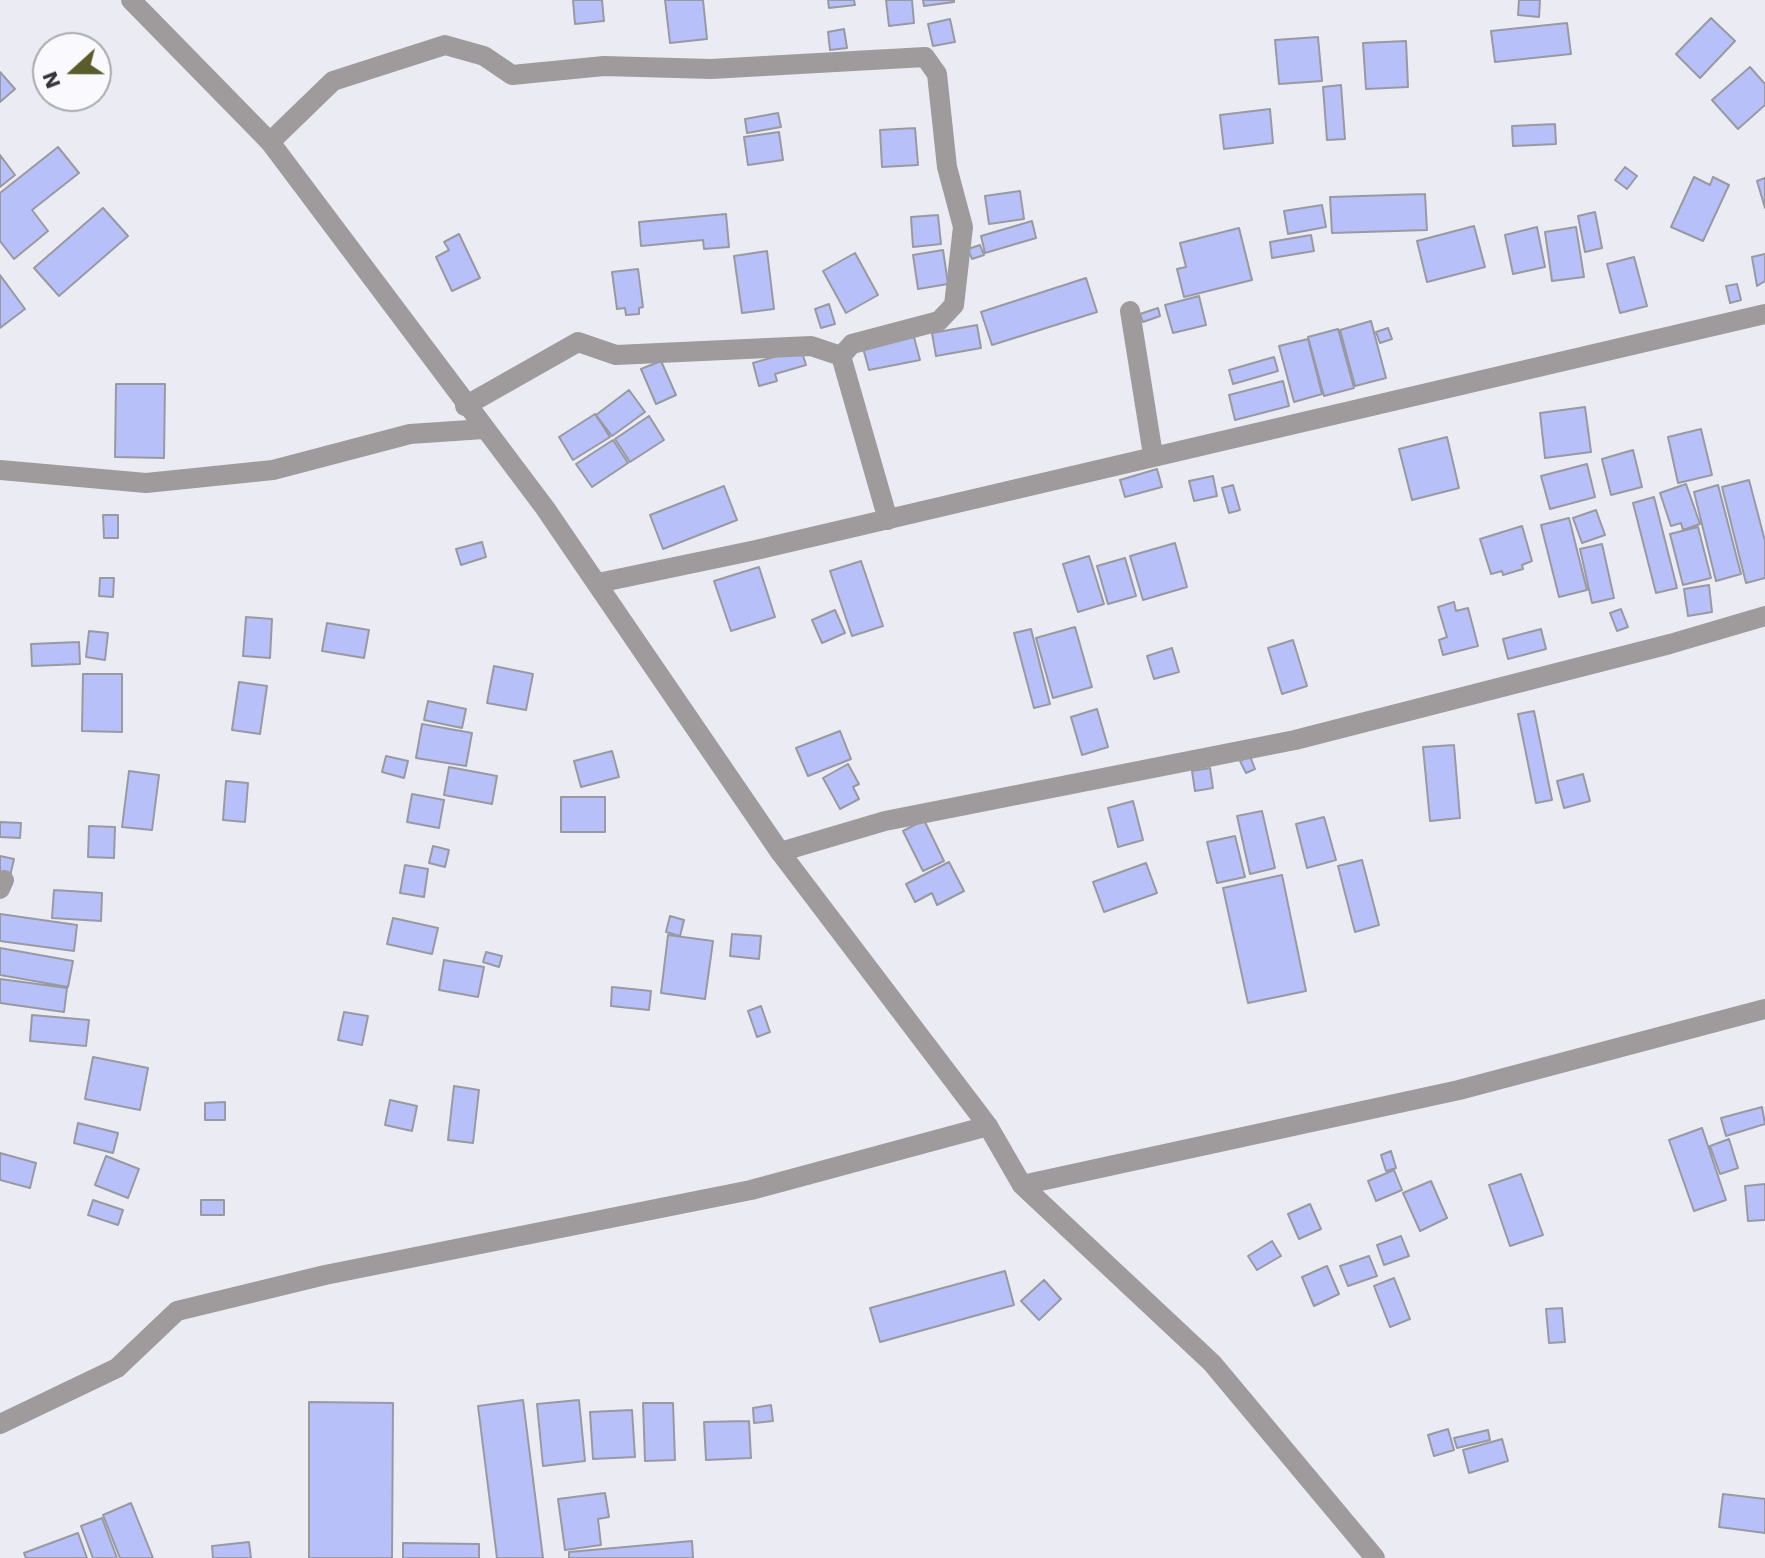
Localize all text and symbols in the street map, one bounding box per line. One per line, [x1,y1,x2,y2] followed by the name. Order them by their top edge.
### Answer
[32,32,112,112] north arrow
[36,68,66,92] text: N

